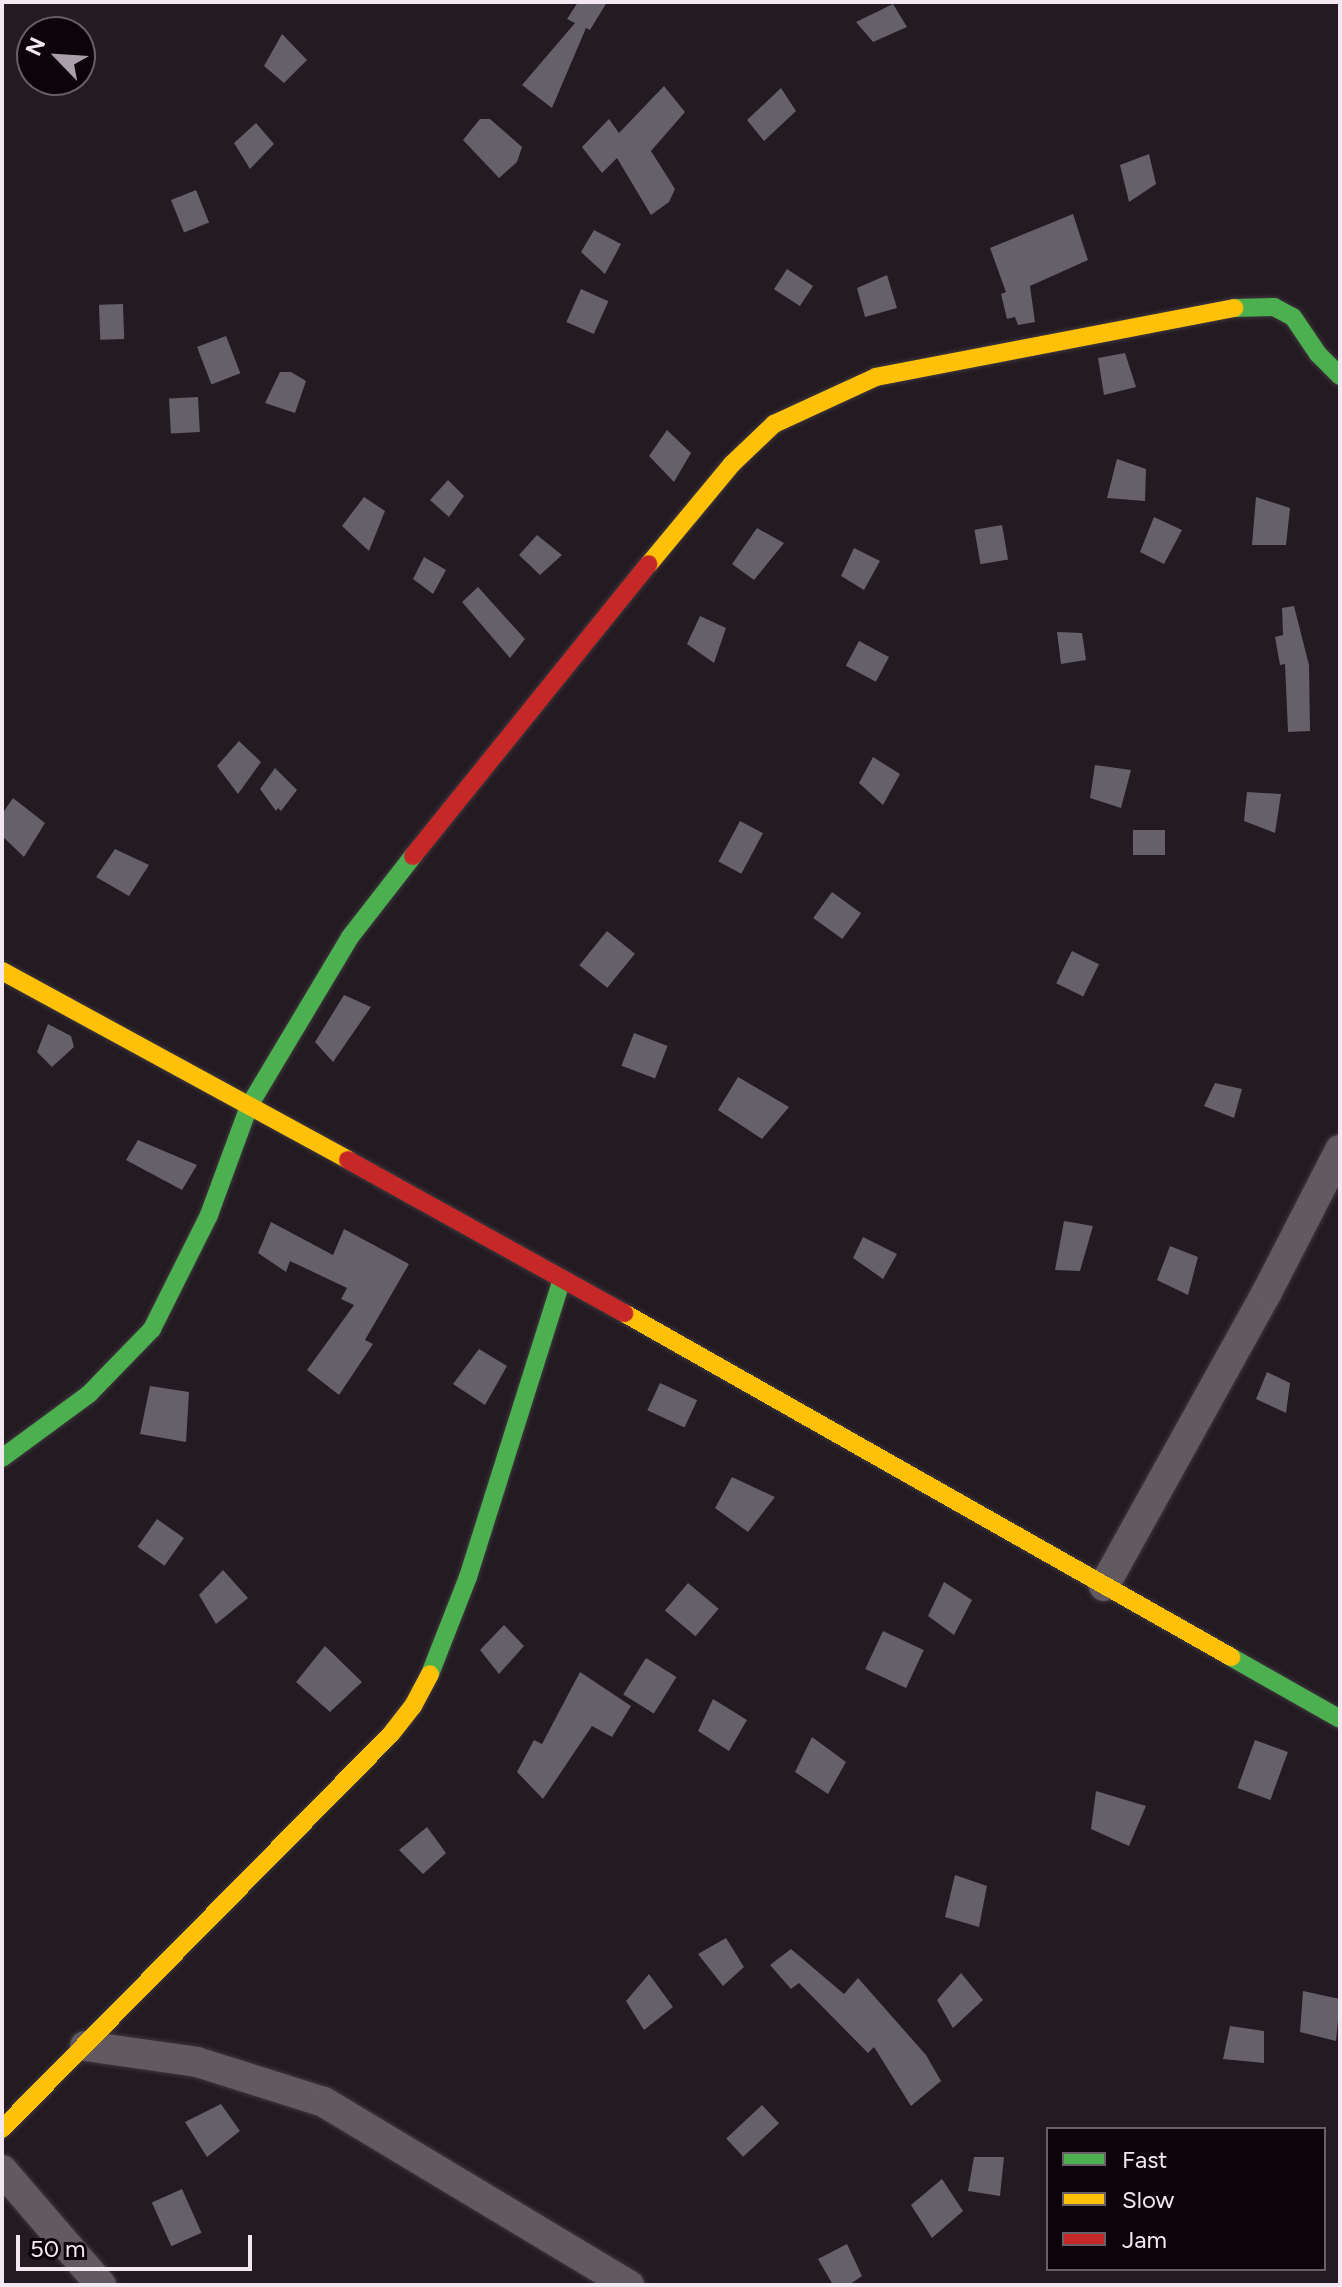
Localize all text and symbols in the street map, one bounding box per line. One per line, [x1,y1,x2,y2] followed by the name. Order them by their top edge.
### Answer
[16,16,96,96] north arrow
[20,33,51,60] text: N
[1046,2127,1326,2271] legend
[1122,2145,1167,2174] text: Fast
[1122,2185,1174,2214] text: Slow
[20,2219,256,2269] scale bar
[1122,2225,1167,2254] text: Jam
[30,2234,86,2263] text: 50 m

